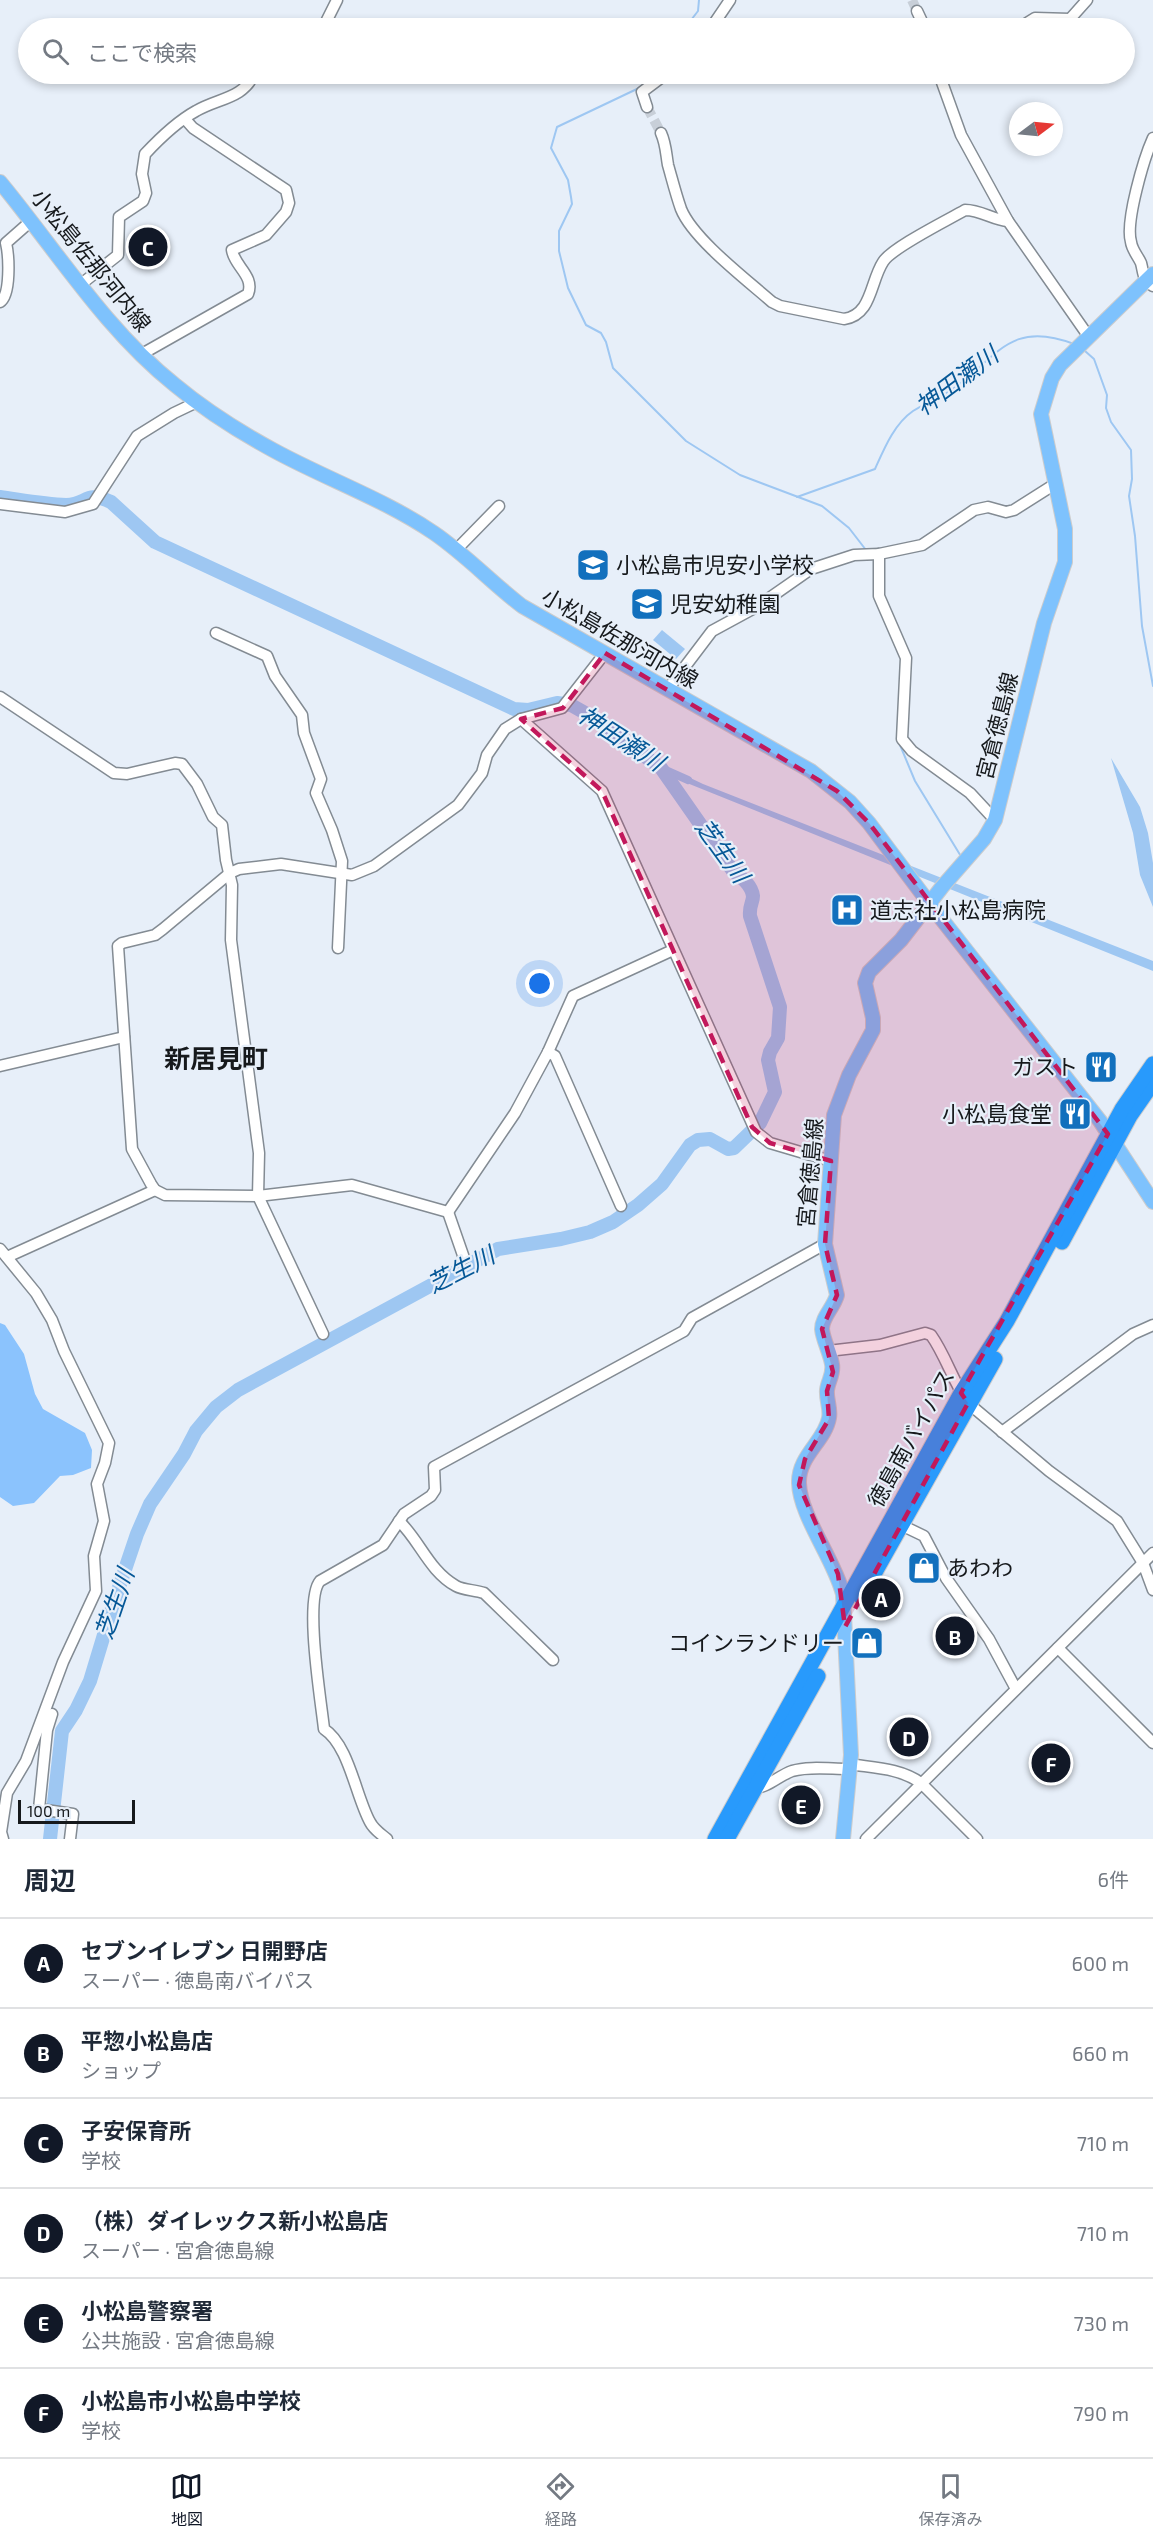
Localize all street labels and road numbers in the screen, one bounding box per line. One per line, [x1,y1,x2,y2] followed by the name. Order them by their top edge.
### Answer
[26,183,157,336] street label: 小松島佐那河内線
[538,582,703,692] street label: 小松島佐那河内線
[970,669,1022,782] street label: 宮倉徳島線
[791,1117,827,1229] street label: 宮倉徳島線
[862,1364,959,1511] street label: 徳島南バイパス

